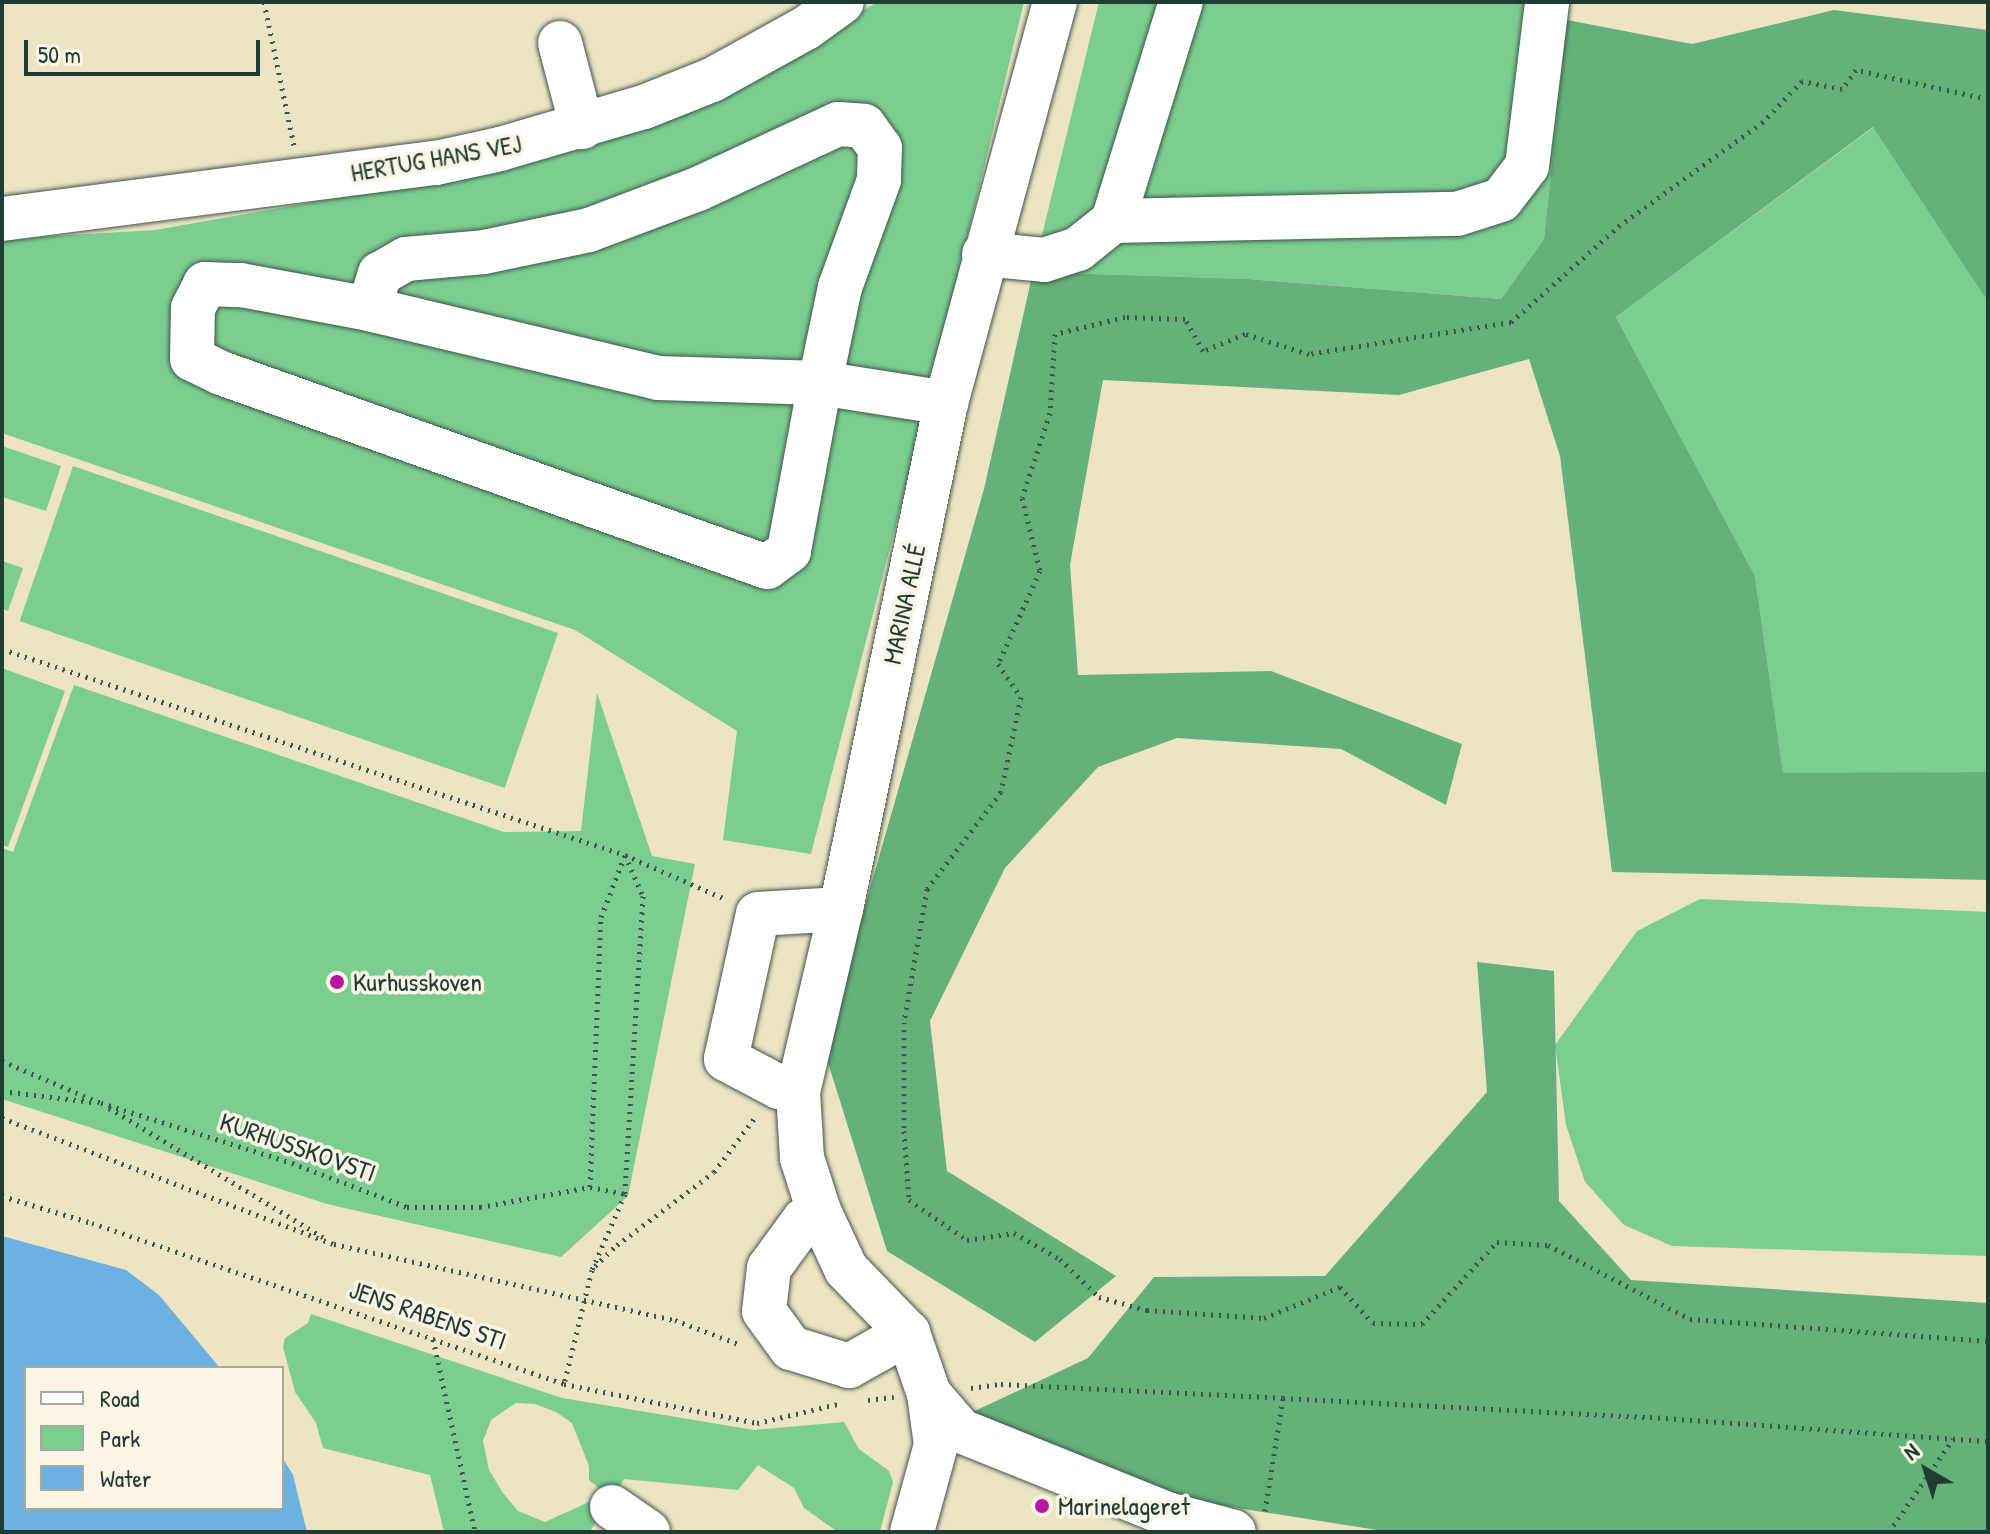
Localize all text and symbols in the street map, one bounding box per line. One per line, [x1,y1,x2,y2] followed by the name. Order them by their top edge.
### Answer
[28,24,264,74] scale bar
[38,38,81,70] text: 50 m
[348,128,524,188] street label: HERTUG HANS VEJ
[876,541,932,667] street label: MARINA ALLÉ
[353,966,482,998] place label: Kurhusskoven
[328,973,346,991] marker: Kurhusskoven
[216,1106,380,1188] street label: KURHUSSKOVSTI
[345,1274,511,1356] street label: JENS RABENS STI
[24,1366,284,1510] legend
[100,1382,139,1414] text: Road
[100,1422,140,1454] text: Park
[1886,1430,1966,1510] north arrow
[1897,1436,1925,1467] text: N
[100,1462,151,1494] text: Water
[1058,1490,1190,1522] place label: Marinelageret
[1033,1497,1051,1515] marker: Marinelageret

